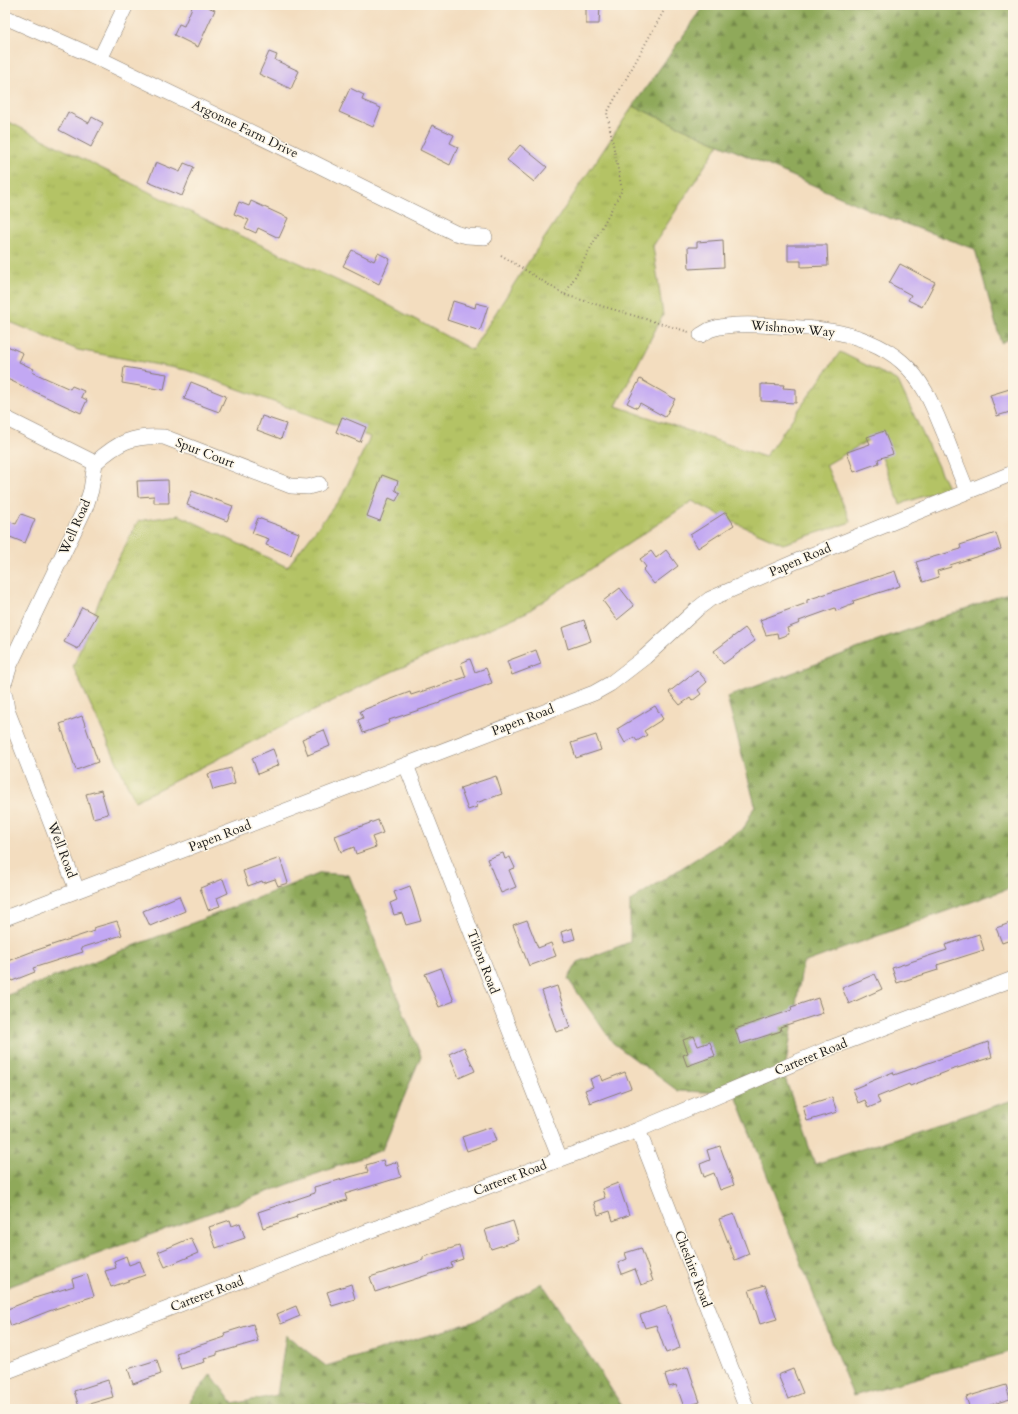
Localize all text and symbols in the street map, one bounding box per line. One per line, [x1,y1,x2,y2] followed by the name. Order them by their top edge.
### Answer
[189,95,301,163] street label: Argonne Farm Drive
[749,316,836,342] street label: Wishnow Way
[173,434,237,472] street label: Spur Court
[54,496,95,559] street label: Well Road
[766,539,834,581] street label: Papen Road
[489,700,557,740] street label: Papen Road
[186,816,254,856] street label: Papen Road
[43,818,81,881] street label: Well Road
[463,927,503,997] street label: Tilton Road
[772,1034,850,1080] street label: Carteret Road
[471,1156,549,1200] street label: Carteret Road
[670,1228,716,1310] street label: Cheshire Road
[168,1272,246,1316] street label: Carteret Road

